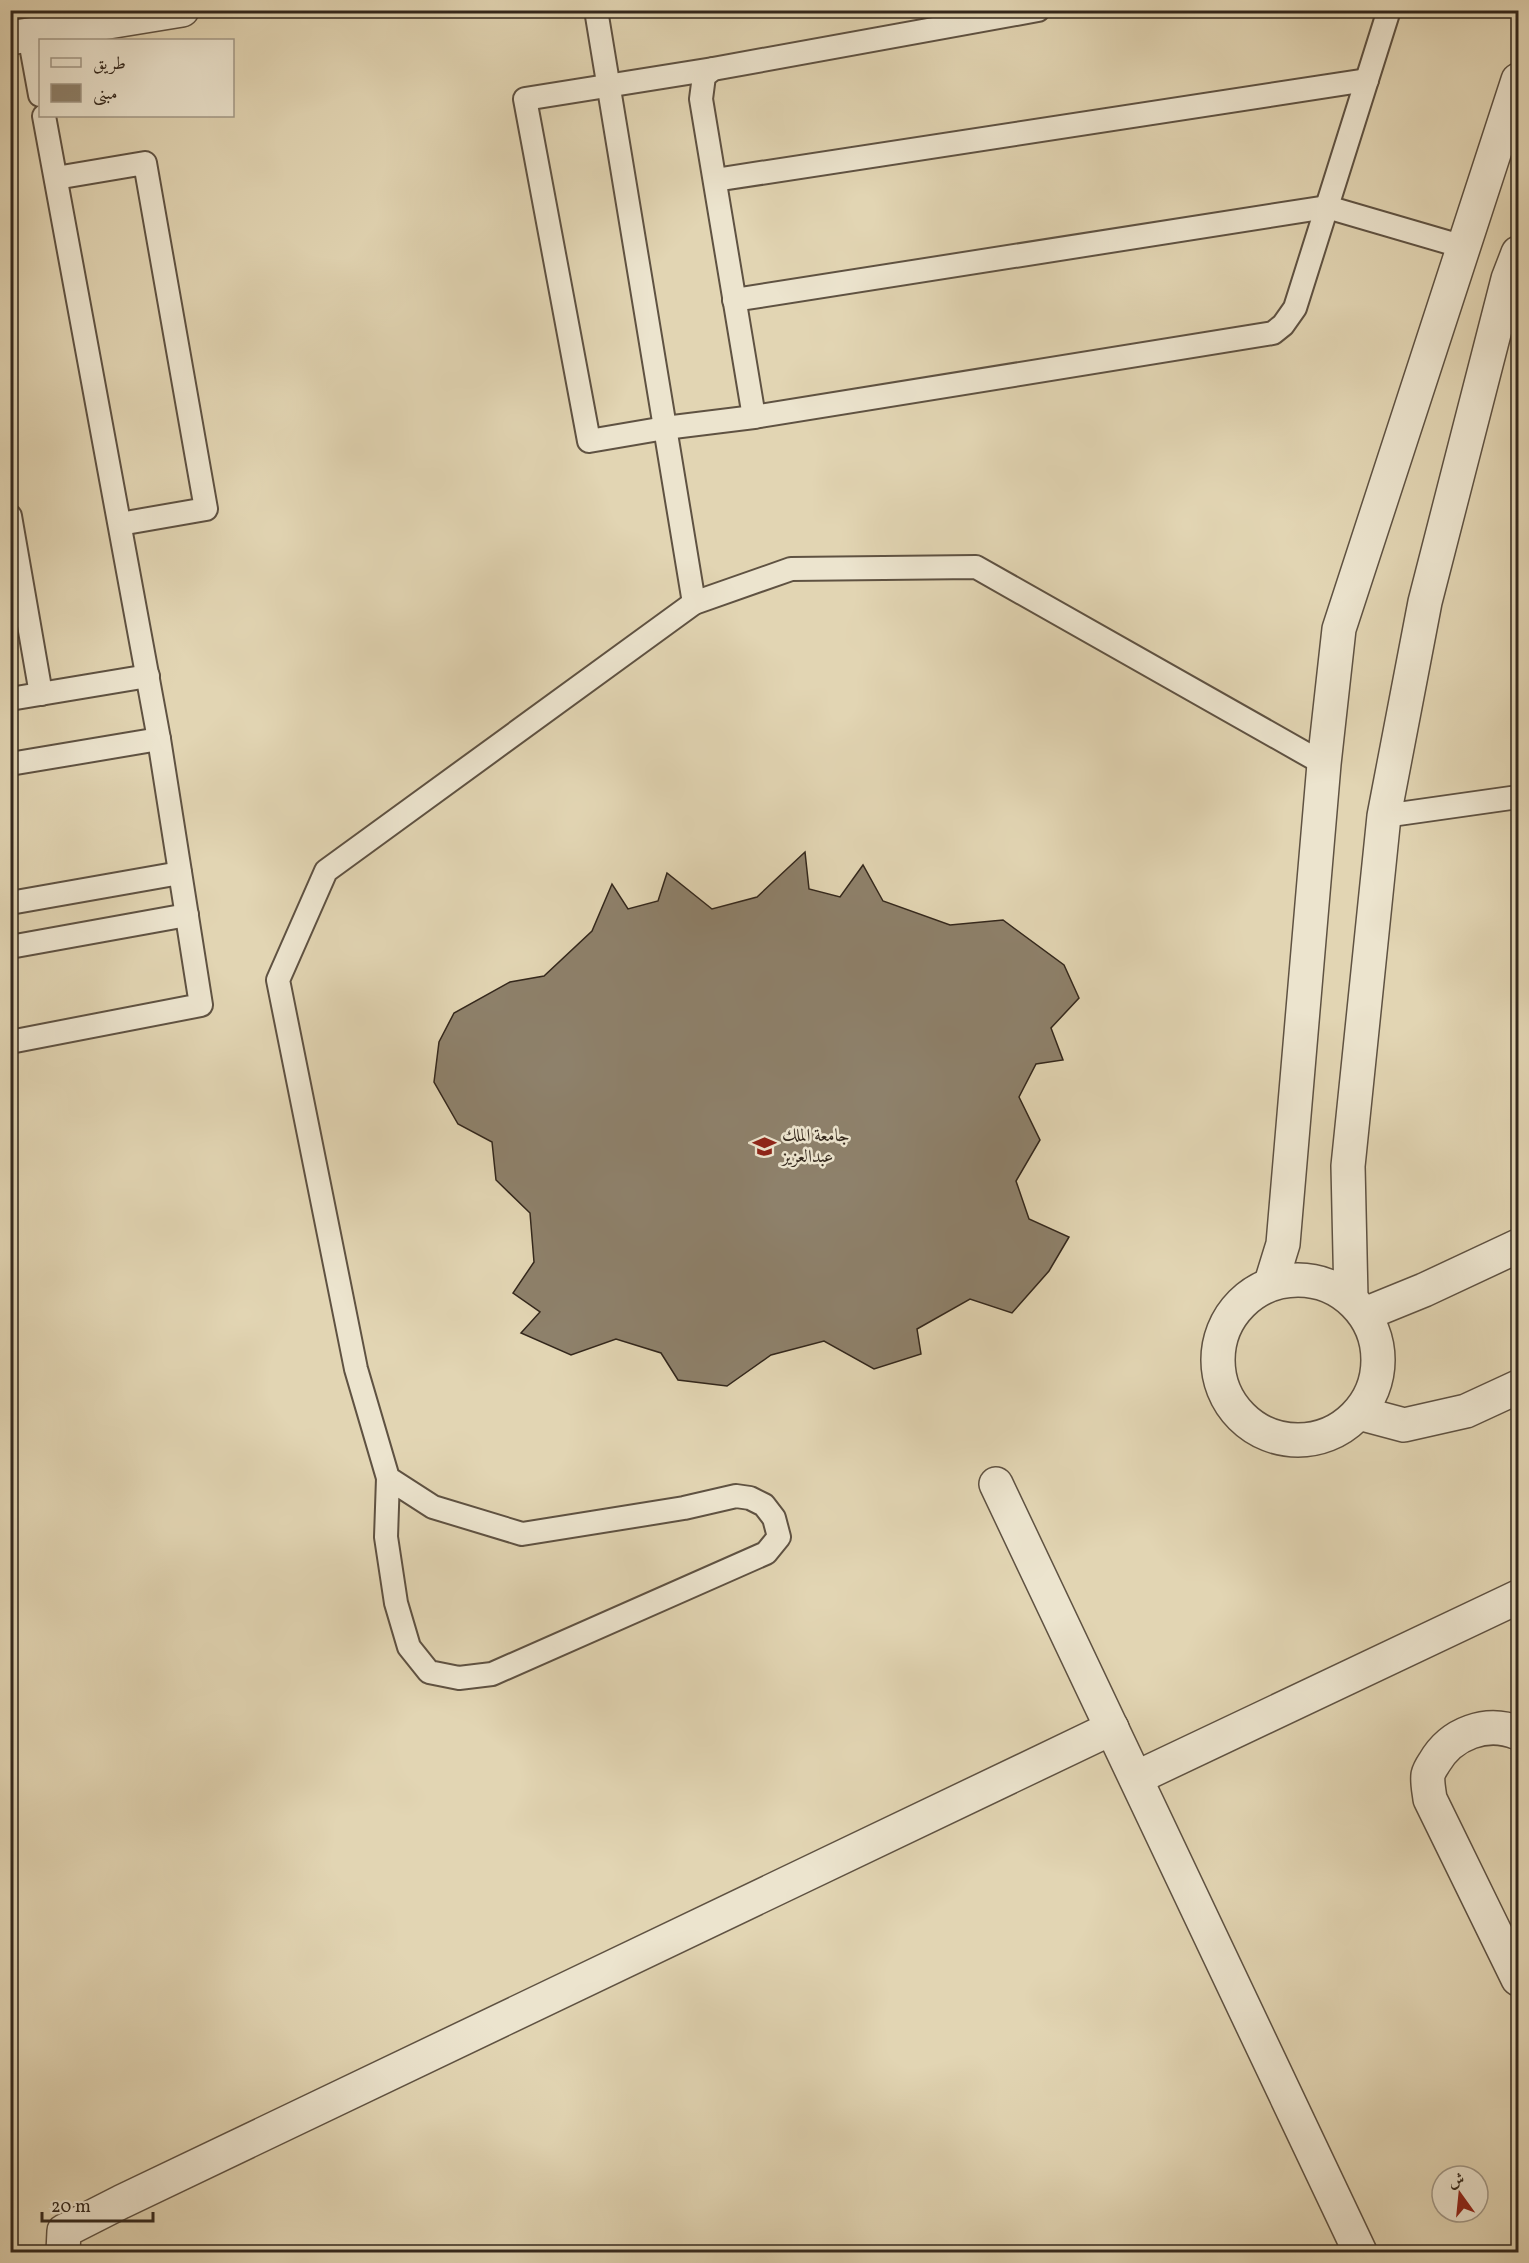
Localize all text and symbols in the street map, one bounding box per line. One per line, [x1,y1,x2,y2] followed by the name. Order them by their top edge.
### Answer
[39,39,234,117] legend
[93,52,126,77] text: طريق
[93,82,118,107] text: مبنى
[780,1124,850,1170] place label: جامعة الملك عبدالعزيز
[751,1133,777,1159] school or university icon: جامعة الملك عبدالعزيز
[1430,2164,1490,2224] north arrow
[1446,2169,1467,2194] text: ش
[42,2185,153,2223] scale bar
[51,2195,91,2220] text: 20 m

